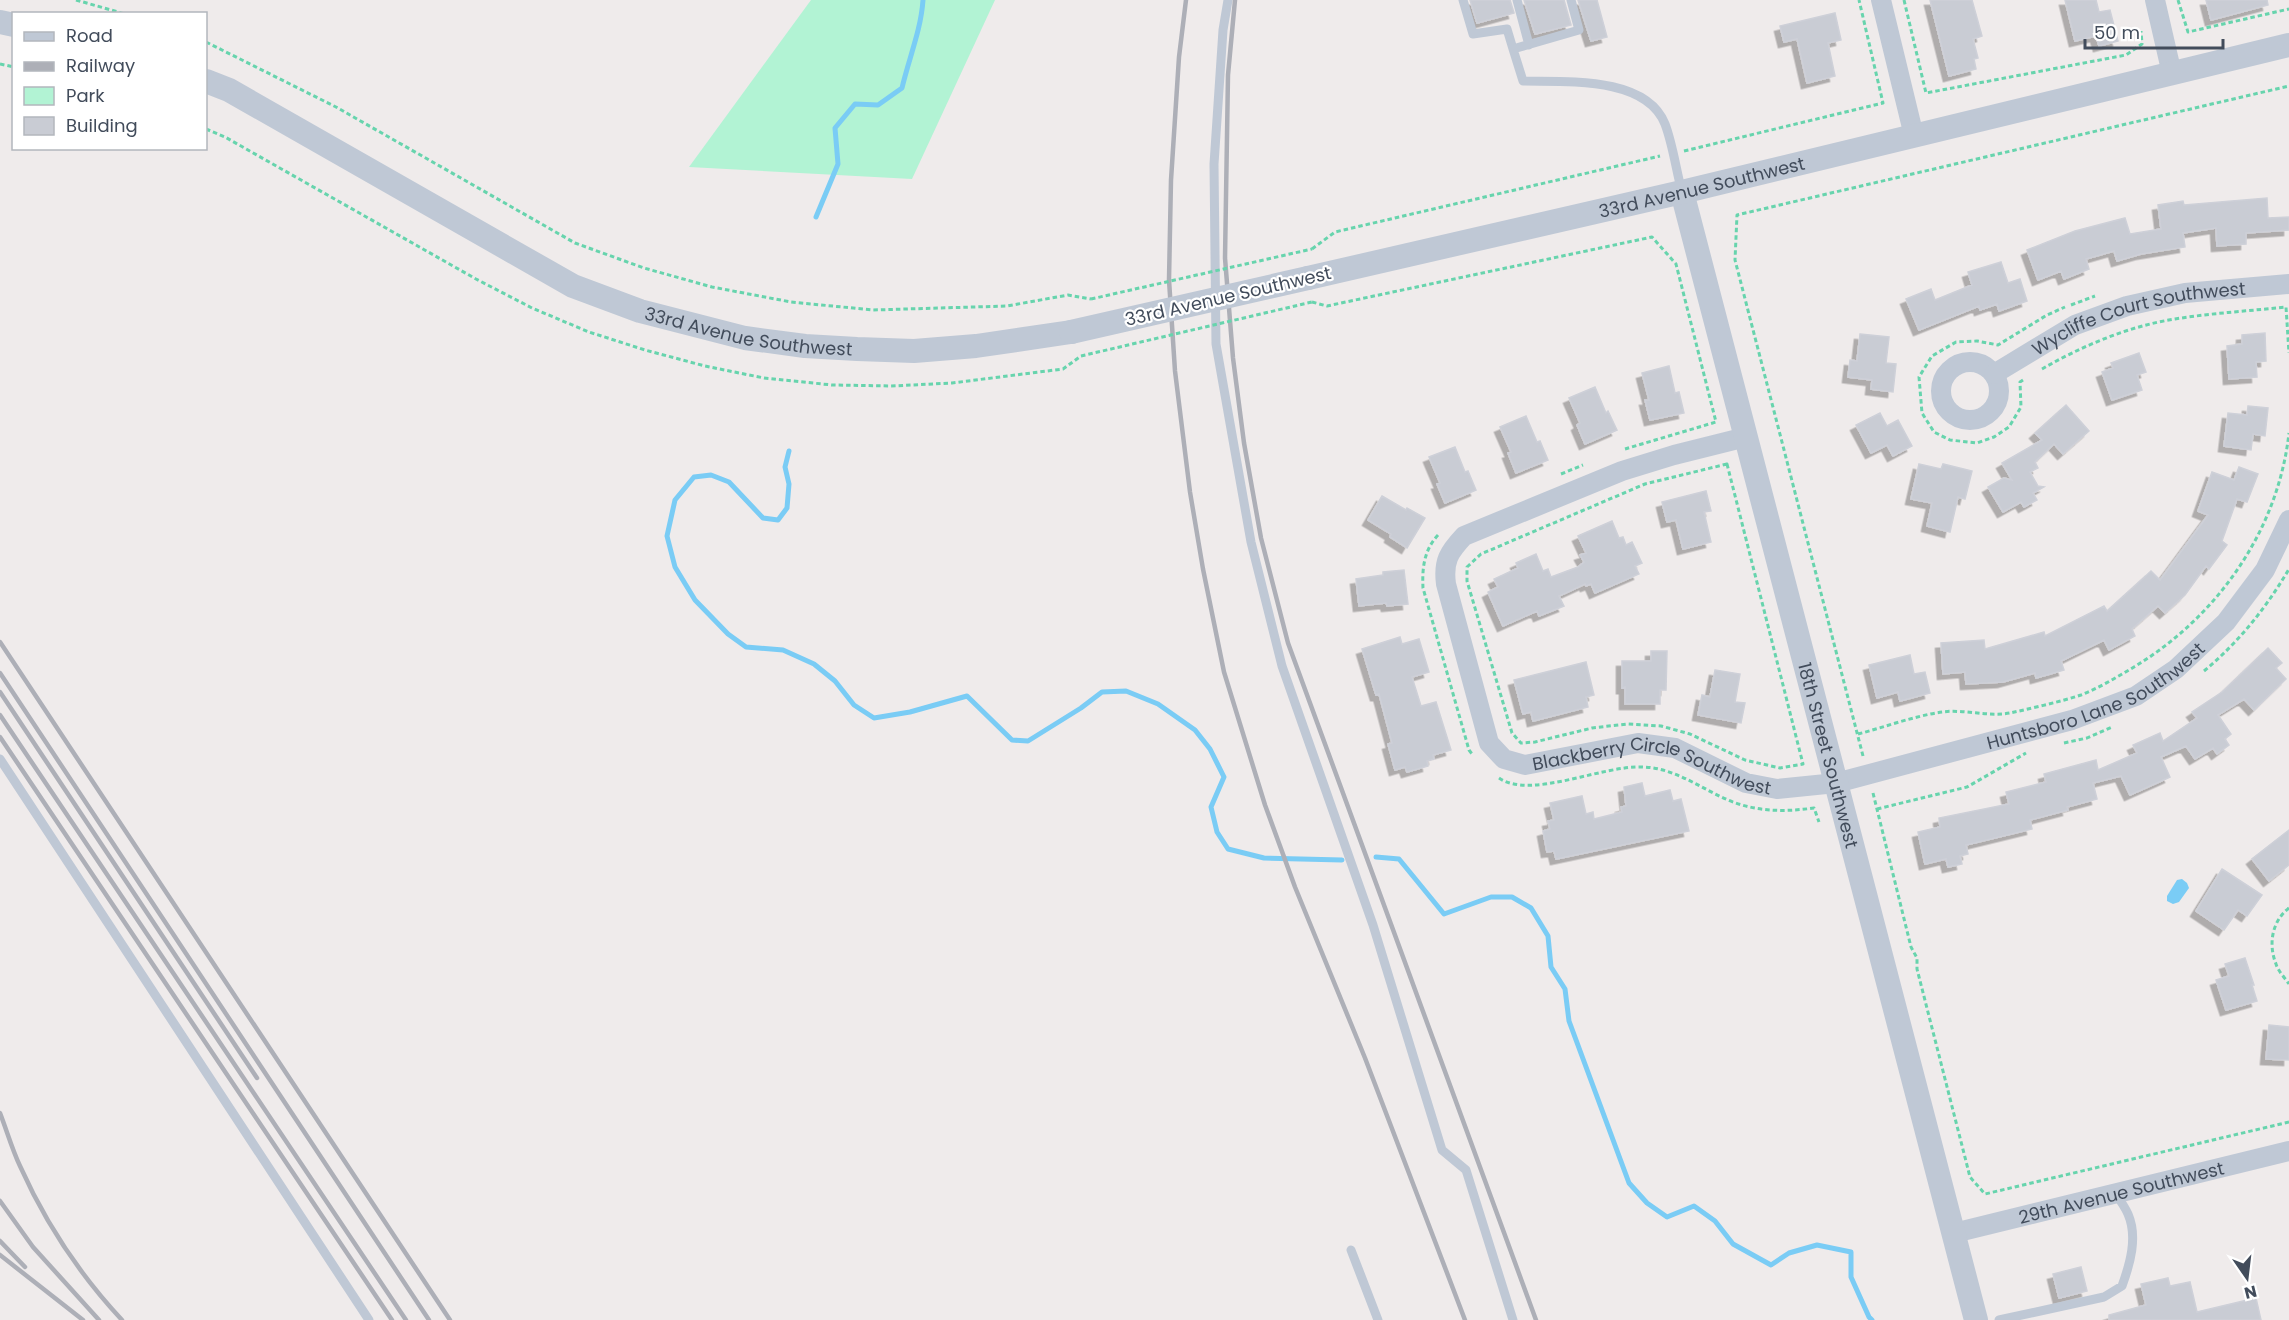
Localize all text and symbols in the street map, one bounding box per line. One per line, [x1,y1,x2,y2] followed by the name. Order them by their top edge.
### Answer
[12,12,207,150] legend
[2085,12,2223,50] scale bar
[2094,20,2140,45] text: 50 m
[66,23,113,48] text: Road
[66,53,135,78] text: Railway
[66,83,105,108] text: Park
[66,113,138,138] text: Building
[1596,150,1807,223] street label: 33rd Avenue Southwest
[1122,260,1334,332] street label: 33rd Avenue Southwest
[2027,275,2246,361] street label: Wycliffe Court Southwest
[642,300,853,361] street label: 33rd Avenue Southwest
[1984,636,2210,755] street label: Huntsboro Lane Southwest
[1793,659,1865,851] street label: 18th Street Southwest
[1530,730,1773,800] street label: Blackberry Circle Southwest
[2016,1155,2226,1229] street label: 29th Avenue Southwest
[2217,1248,2277,1308] north arrow
[2242,1279,2259,1305] text: N

